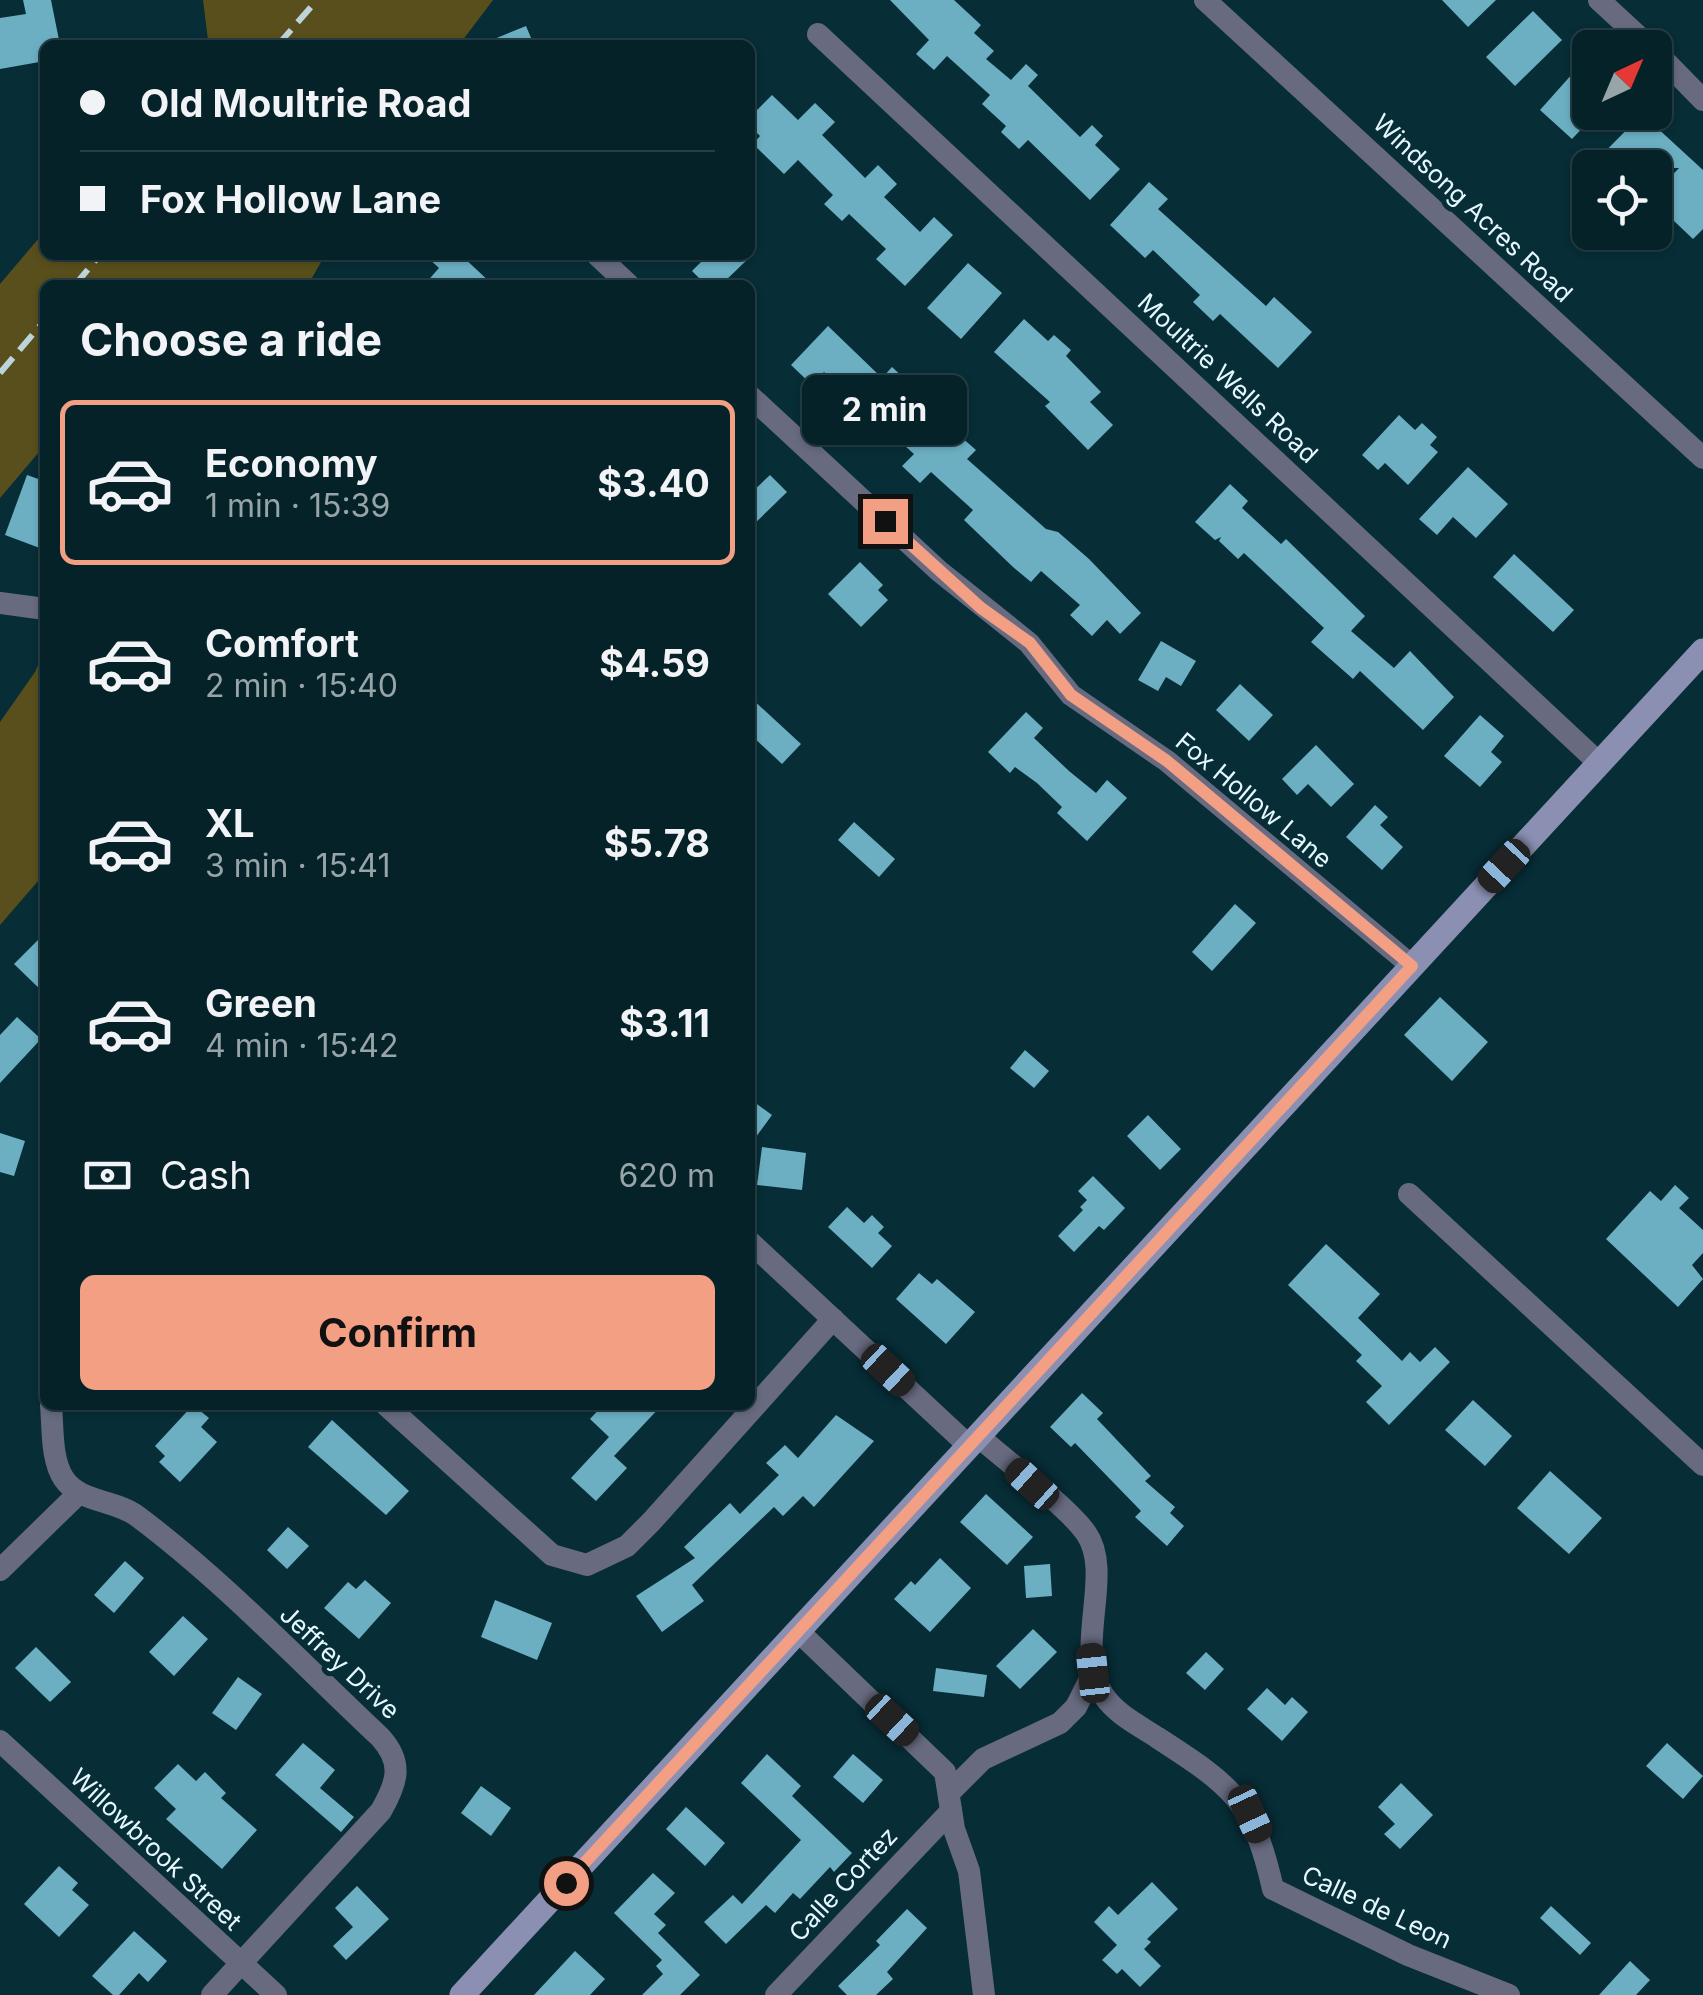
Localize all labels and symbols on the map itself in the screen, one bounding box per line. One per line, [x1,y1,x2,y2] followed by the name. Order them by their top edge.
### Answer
[1572,30,1672,130] north arrow
[1367,108,1579,308] street label: Windsong Acres Road
[1132,287,1324,469] street label: Moultrie Wells Road
[802,376,968,446] callout: 2 min
[863,499,908,544] route end
[1170,726,1338,874] street label: Fox Hollow Lane
[1473,834,1535,898] car
[856,1339,920,1401] car
[1000,1453,1064,1515] car
[274,1599,406,1725] street label: Jeffrey Drive
[1075,1642,1111,1704] car
[860,1689,924,1751] car
[64,1762,248,1936] street label: Willowbrook Street
[1224,1780,1276,1848] car
[783,1821,903,1947] street label: Calle Cortez
[1298,1859,1456,1955] street label: Calle de Leon
[544,1861,589,1906] route start

